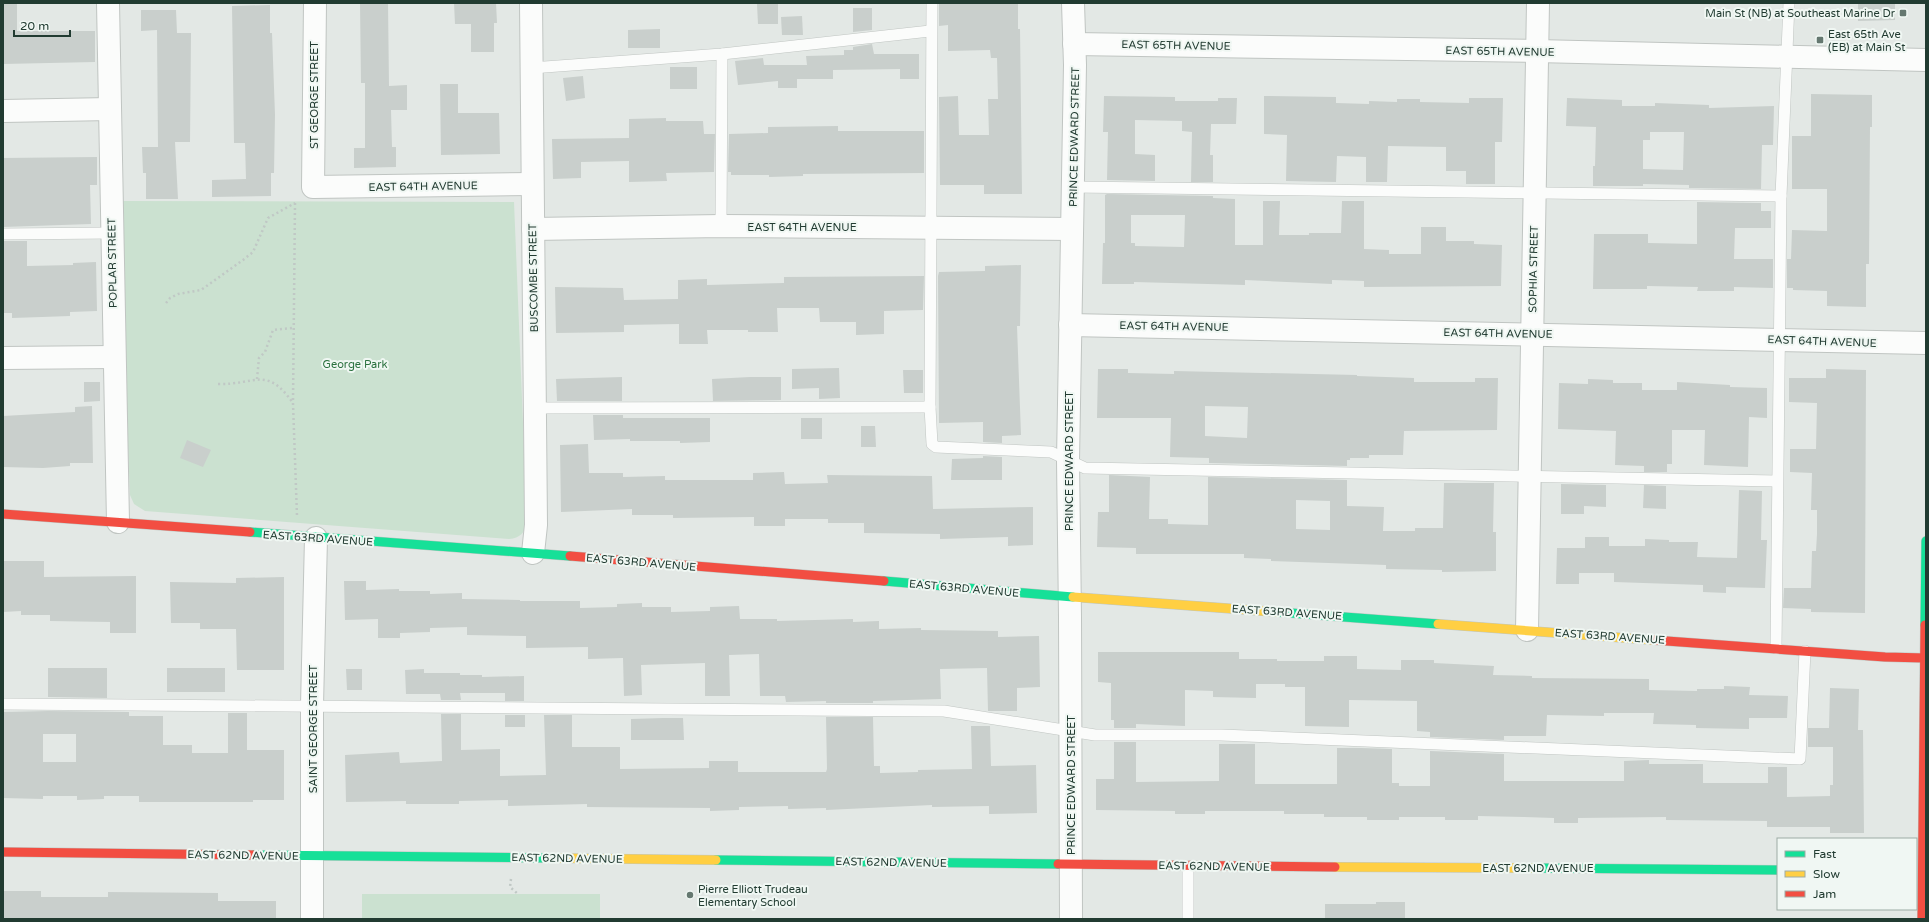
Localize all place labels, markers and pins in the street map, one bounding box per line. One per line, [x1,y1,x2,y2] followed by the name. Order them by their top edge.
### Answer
[1705,7,1896,20] place label: Main St (NB) at Southeast Marine Dr
[1898,8,1908,18] marker: Main St (NB) at Southeast Marine Dr
[1828,28,1905,54] place label: East 65th Ave (EB) at Main St
[1815,35,1825,45] marker: East 65th Ave (EB) at Main St
[698,883,808,909] place label: Pierre Elliott Trudeau Elementary School
[685,890,695,900] marker: Pierre Elliott Trudeau Elementary School

